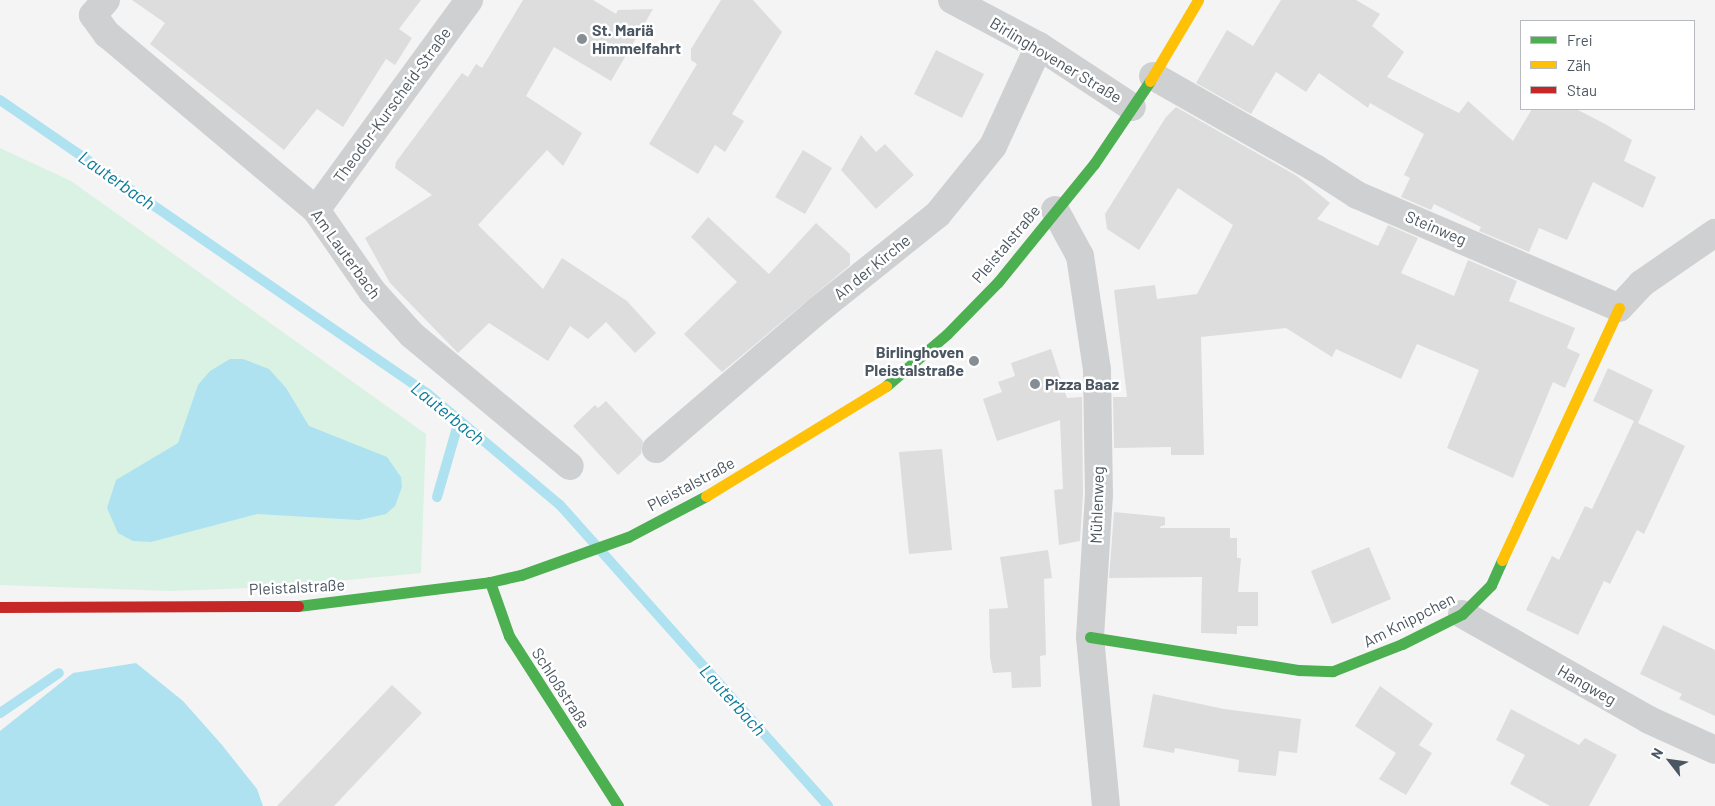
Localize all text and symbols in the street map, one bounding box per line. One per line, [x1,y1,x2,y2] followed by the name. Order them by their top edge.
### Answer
[987,13,1125,107] street label: Birlinghovener Straße
[592,20,681,58] place label: St. Mariä Himmelfahrt
[1520,20,1695,110] legend
[329,24,455,186] street label: Theodor-Kurscheid-Straße
[1567,31,1593,49] text: Frei
[576,33,588,45] marker: St. Mariä Himmelfahrt
[1567,56,1591,74] text: Zäh
[1567,81,1597,99] text: Stau
[75,146,159,214] water label: Lauterbach
[968,201,1044,287] street label: Pleistalstraße
[307,206,385,302] street label: Am Lauterbach
[1403,207,1469,249] street label: Steinweg
[830,230,914,304] street label: An der Kirche
[865,342,964,380] place label: Birlinghoven Pleistalstraße
[968,355,980,367] marker: Birlinghoven Pleistalstraße
[1045,374,1119,394] place label: Pizza Baaz
[407,377,489,449] water label: Lauterbach
[1029,378,1041,390] marker: Pizza Baaz
[644,453,738,515] street label: Pleistalstraße
[1086,466,1108,544] street label: Mühlenweg
[249,575,345,599] street label: Pleistalstraße
[1360,589,1458,651] street label: Am Knippchen
[528,644,594,732] street label: Schloßstraße
[696,660,770,740] water label: Lauterbach
[1554,661,1620,709] street label: Hangweg
[1645,736,1695,786] north arrow
[1647,745,1666,762] text: N

